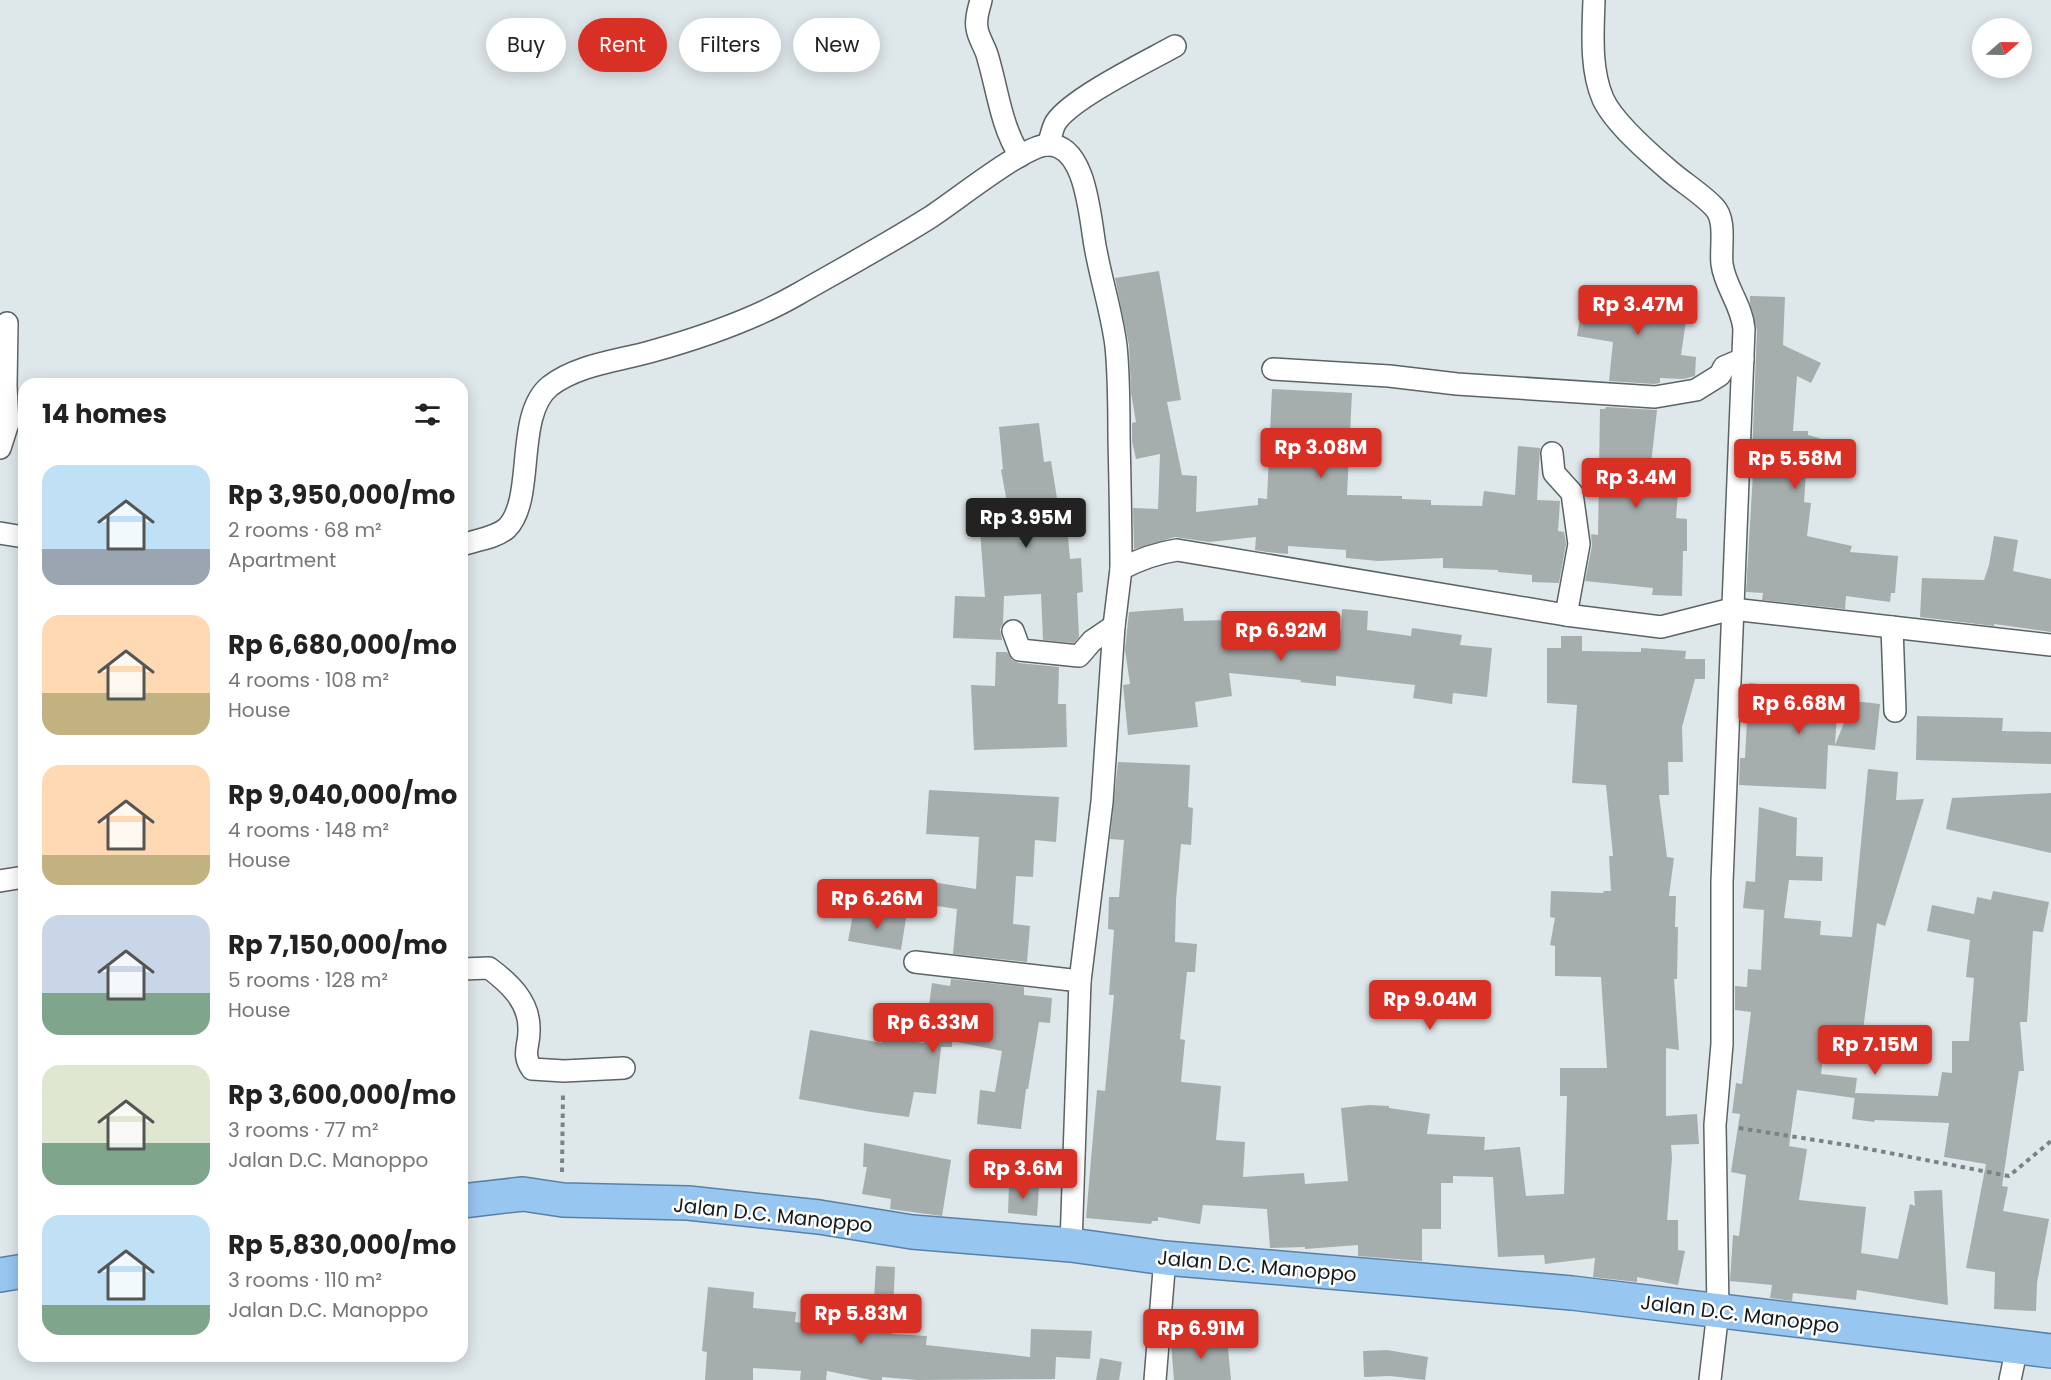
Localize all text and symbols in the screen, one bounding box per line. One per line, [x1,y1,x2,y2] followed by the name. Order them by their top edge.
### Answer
[486,18,566,72] chip: Buy
[578,18,667,72] chip: Rent
[679,18,781,72] chip: Filters
[793,18,880,72] chip: New
[1972,18,2032,78] north arrow
[1972,18,2032,78] map controls
[1576,285,1700,336] pin: Rp 3.47M
[1592,290,1684,318] text: Rp 3.47M
[42,396,167,432] text: 14 homes
[411,398,444,431] icon: filters
[1259,428,1383,479] pin: Rp 3.08M
[1275,433,1367,461] text: Rp 3.08M
[1733,439,1857,490] pin: Rp 5.58M
[1748,444,1842,472] text: Rp 5.58M
[1581,458,1691,509] pin: Rp 3.4M
[1596,463,1676,491] text: Rp 3.4M
[228,477,455,513] text: Rp 3,950,000/mo
[90,489,162,561] icon: home
[964,498,1088,549] pin: Rp 3.95M
[980,503,1072,531] text: Rp 3.95M
[228,516,382,544] text: 2 rooms · 68 m²
[228,546,336,574] text: Apartment
[1219,611,1343,662] pin: Rp 6.92M
[1235,616,1327,644] text: Rp 6.92M
[228,627,457,663] text: Rp 6,680,000/mo
[90,639,162,711] icon: home
[228,666,389,694] text: 4 rooms · 108 m²
[1737,684,1861,735] pin: Rp 6.68M
[1752,689,1846,717] text: Rp 6.68M
[228,696,290,724] text: House
[228,777,457,813] text: Rp 9,040,000/mo
[90,789,162,861] icon: home
[228,816,389,844] text: 4 rooms · 148 m²
[228,846,290,874] text: House
[815,879,939,930] pin: Rp 6.26M
[831,884,923,912] text: Rp 6.26M
[228,927,447,963] text: Rp 7,150,000/mo
[90,939,162,1011] icon: home
[228,966,388,994] text: 5 rooms · 128 m²
[1368,980,1492,1031] pin: Rp 9.04M
[1383,985,1477,1013] text: Rp 9.04M
[228,996,290,1024] text: House
[871,1003,995,1054] pin: Rp 6.33M
[887,1008,979,1036] text: Rp 6.33M
[1813,1025,1937,1076] pin: Rp 7.15M
[1832,1030,1918,1058] text: Rp 7.15M
[228,1077,456,1113] text: Rp 3,600,000/mo
[90,1089,162,1161] icon: home
[228,1116,379,1144] text: 3 rooms · 77 m²
[228,1146,428,1174] text: Jalan D.C. Manoppo
[968,1149,1078,1200] pin: Rp 3.6M
[983,1154,1063,1182] text: Rp 3.6M
[672,1191,874,1239] street label: Jalan D.C. Manoppo
[228,1227,456,1263] text: Rp 5,830,000/mo
[90,1239,162,1311] icon: home
[1156,1243,1358,1289] street label: Jalan D.C. Manoppo
[228,1266,382,1294] text: 3 rooms · 110 m²
[1639,1288,1841,1340] street label: Jalan D.C. Manoppo
[799,1294,923,1345] pin: Rp 5.83M
[228,1296,428,1324] text: Jalan D.C. Manoppo
[815,1299,907,1327] text: Rp 5.83M
[1139,1309,1263,1360] pin: Rp 6.91M
[1157,1314,1245,1342] text: Rp 6.91M

